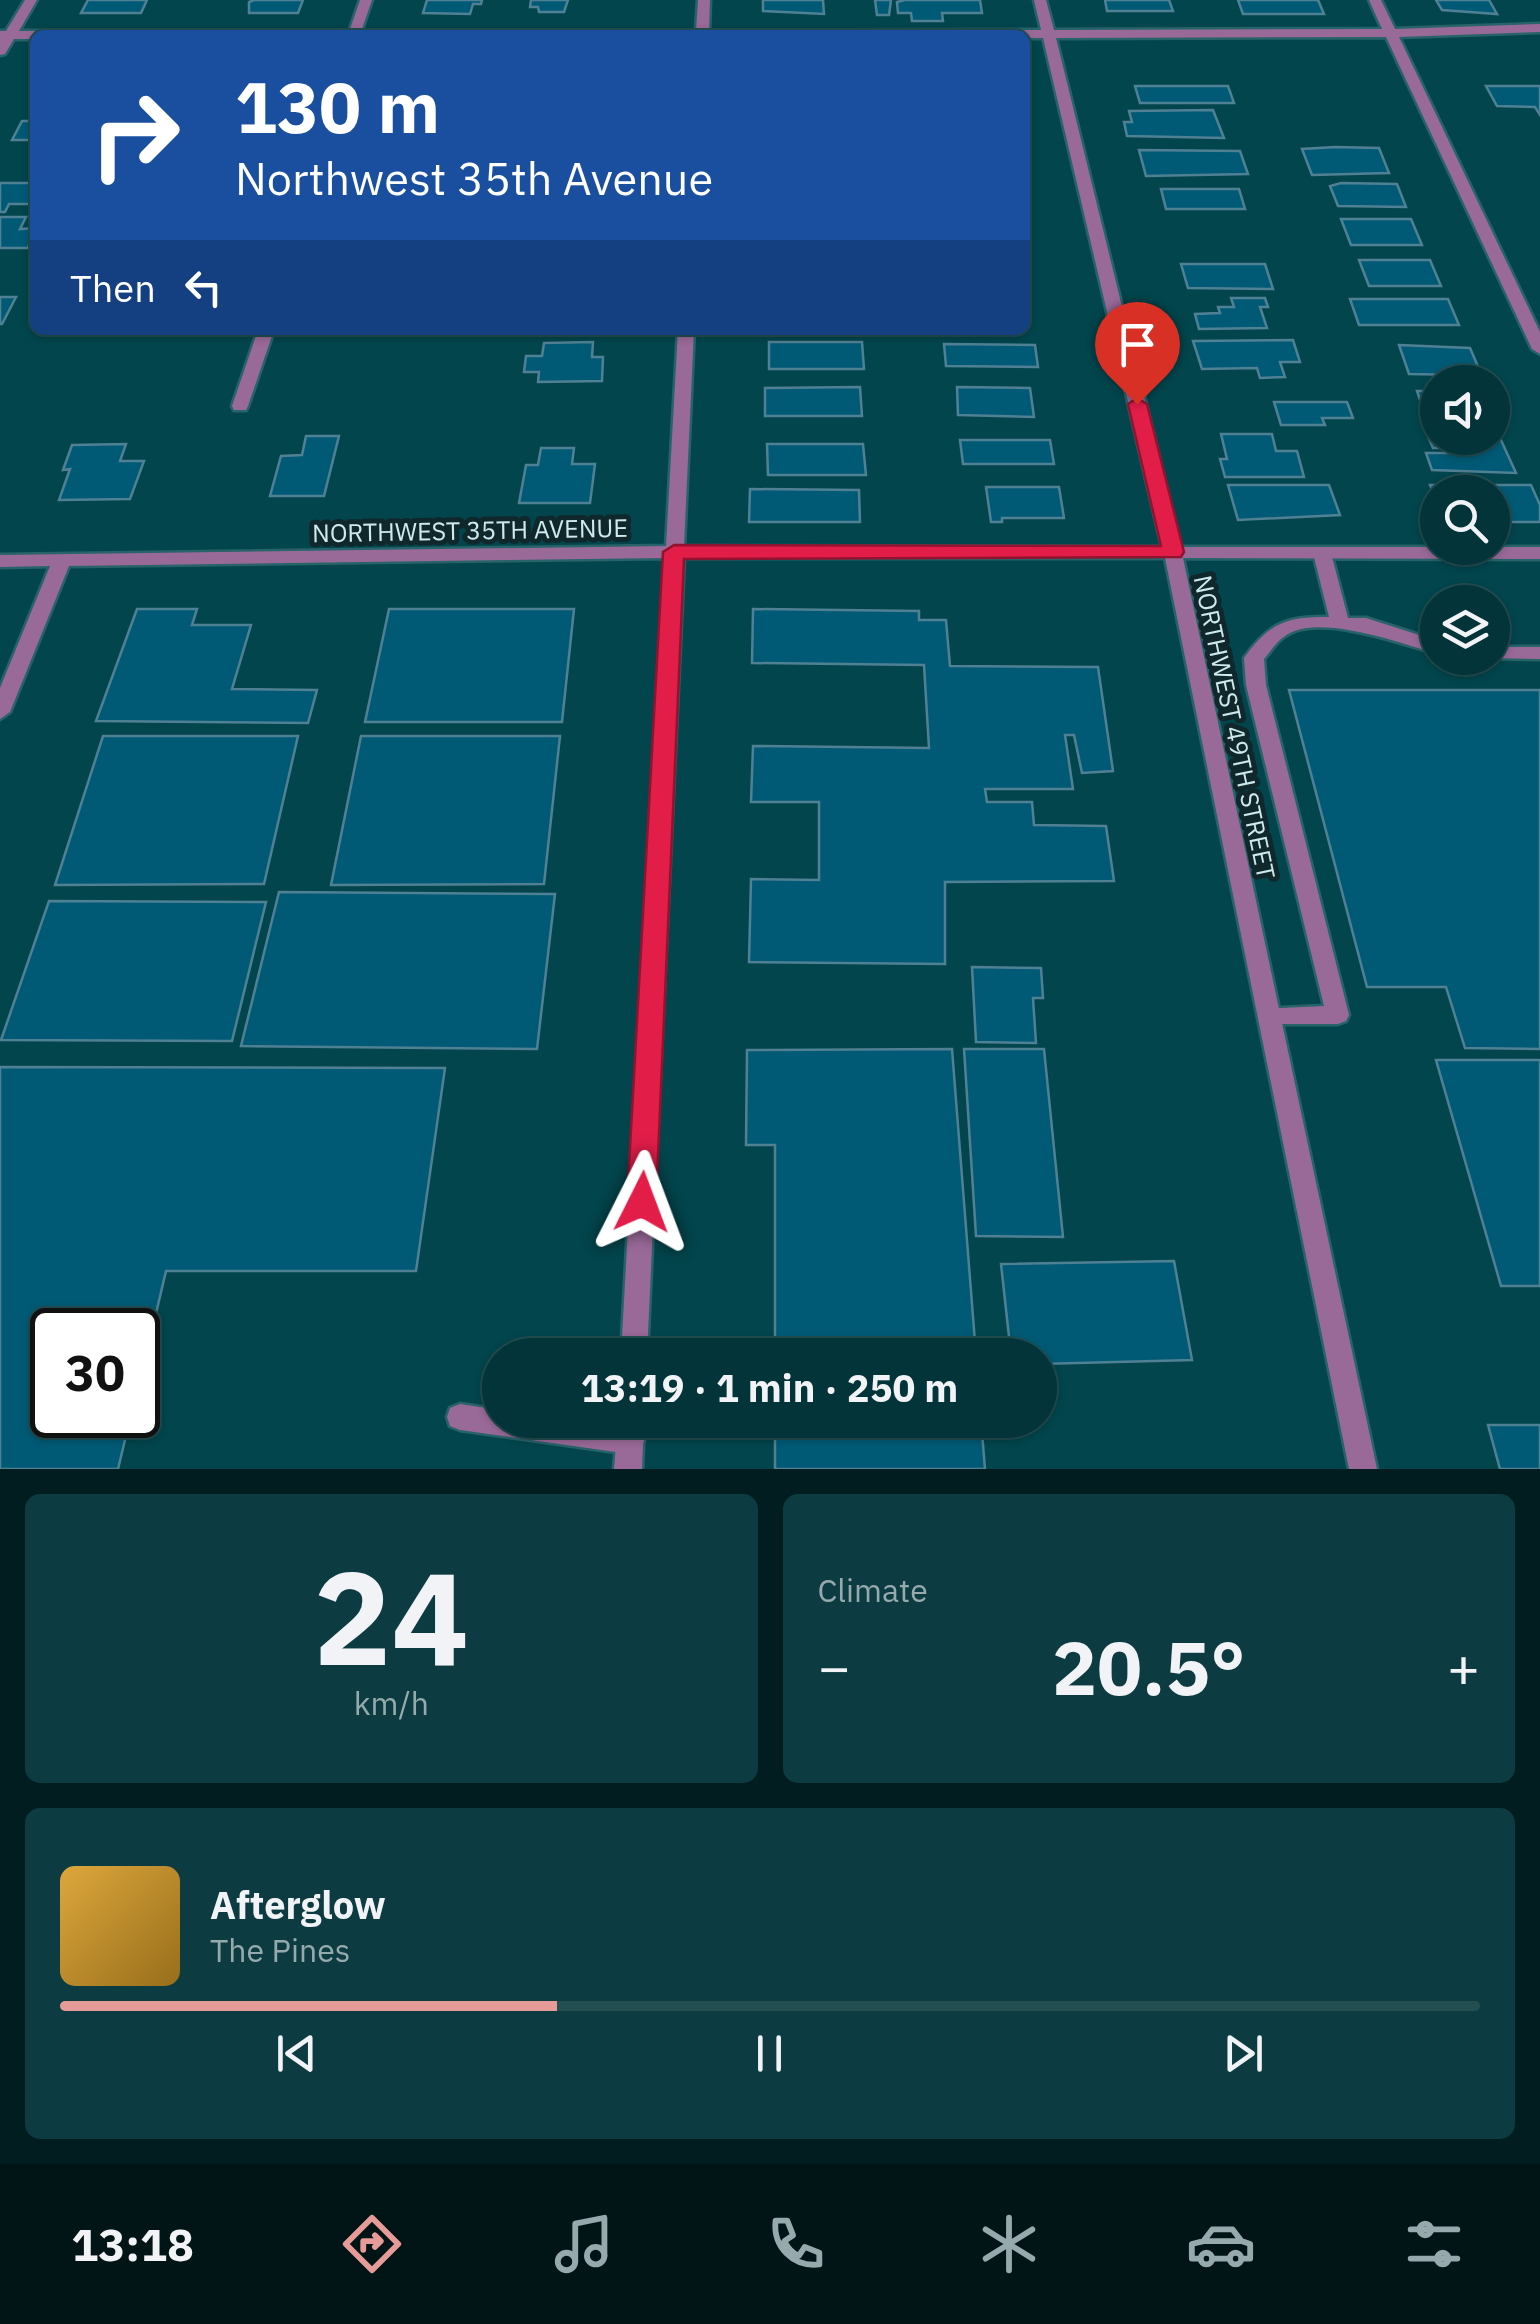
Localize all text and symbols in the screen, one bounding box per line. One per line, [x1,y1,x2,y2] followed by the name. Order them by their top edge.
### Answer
[235,61,440,152] text: 130 m
[70,70,200,200] icon: right
[235,149,713,207] text: Northwest 35th Avenue
[176,260,231,315] icon: left
[70,263,156,312] text: Then
[1095,302,1180,405] pin
[1110,317,1165,372] icon: arrive
[1420,365,1510,675] map controls
[1420,365,1510,455] button: sound
[1420,475,1510,565] button: search
[312,511,628,549] street label: NORTHWEST 35TH AVENUE
[1187,572,1283,882] street label: NORTHWEST 49TH STREET
[1420,585,1510,675] button: layers
[590,1150,694,1254] position arrow
[30,1308,160,1438] speed limit sign: 30
[581,1363,958,1412] text: 13:19 · 1 min · 250 m
[313,1532,469,1701] text: 24
[818,1569,928,1611] text: Climate
[1052,1618,1246,1716] text: 20.5°
[818,1631,851,1702] text: −
[1447,1631,1480,1702] text: +
[354,1682,429,1724] text: km/h
[210,1880,386,1929] text: Afterglow
[210,1929,350,1971] text: The Pines
[269,2026,324,2081] icon: previous
[742,2026,797,2081] icon: pause
[1216,2026,1271,2081] icon: next
[337,2209,407,2279] icon: directions
[549,2209,619,2279] icon: music
[761,2209,831,2279] icon: phone
[974,2209,1044,2279] icon: climate
[1186,2209,1256,2279] icon: car
[1399,2209,1469,2279] icon: filters
[71,2215,194,2273] text: 13:18

